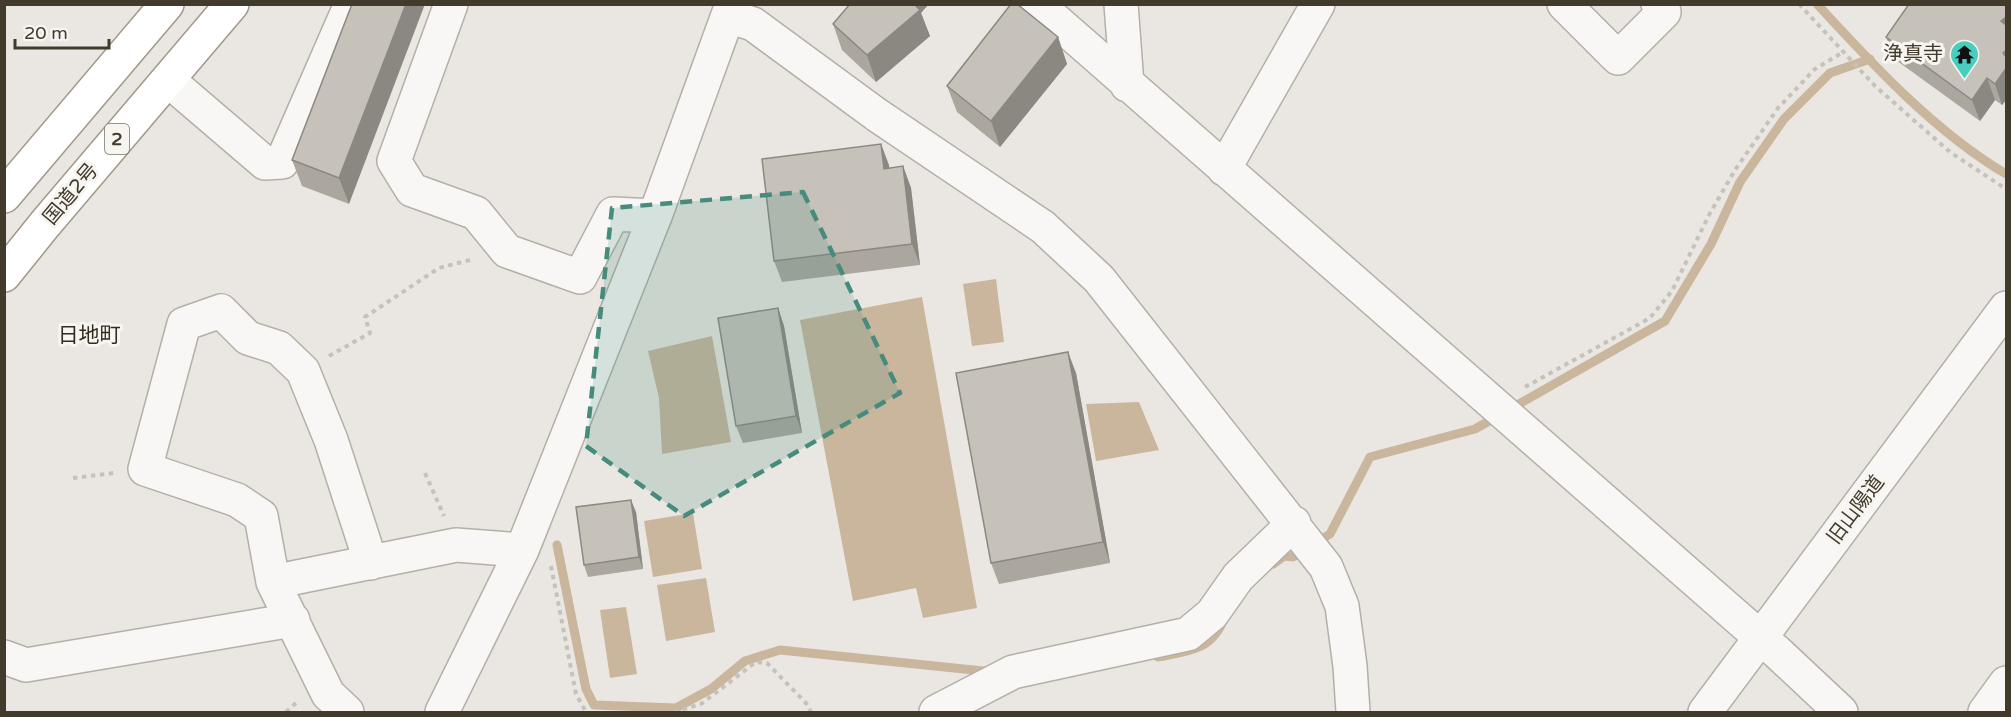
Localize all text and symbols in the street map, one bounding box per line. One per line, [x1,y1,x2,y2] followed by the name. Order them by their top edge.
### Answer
[15,12,110,50] scale bar
[24,22,68,44] text: 20 m
[1948,38,1980,80] temple icon: 浄真寺
[1883,42,1943,66] place label: 浄真寺
[105,124,129,154] road number: 2
[38,158,104,230] street label: 国道2号
[58,323,121,348] district label: 日地町
[1822,471,1890,549] street label: 旧山陽道

